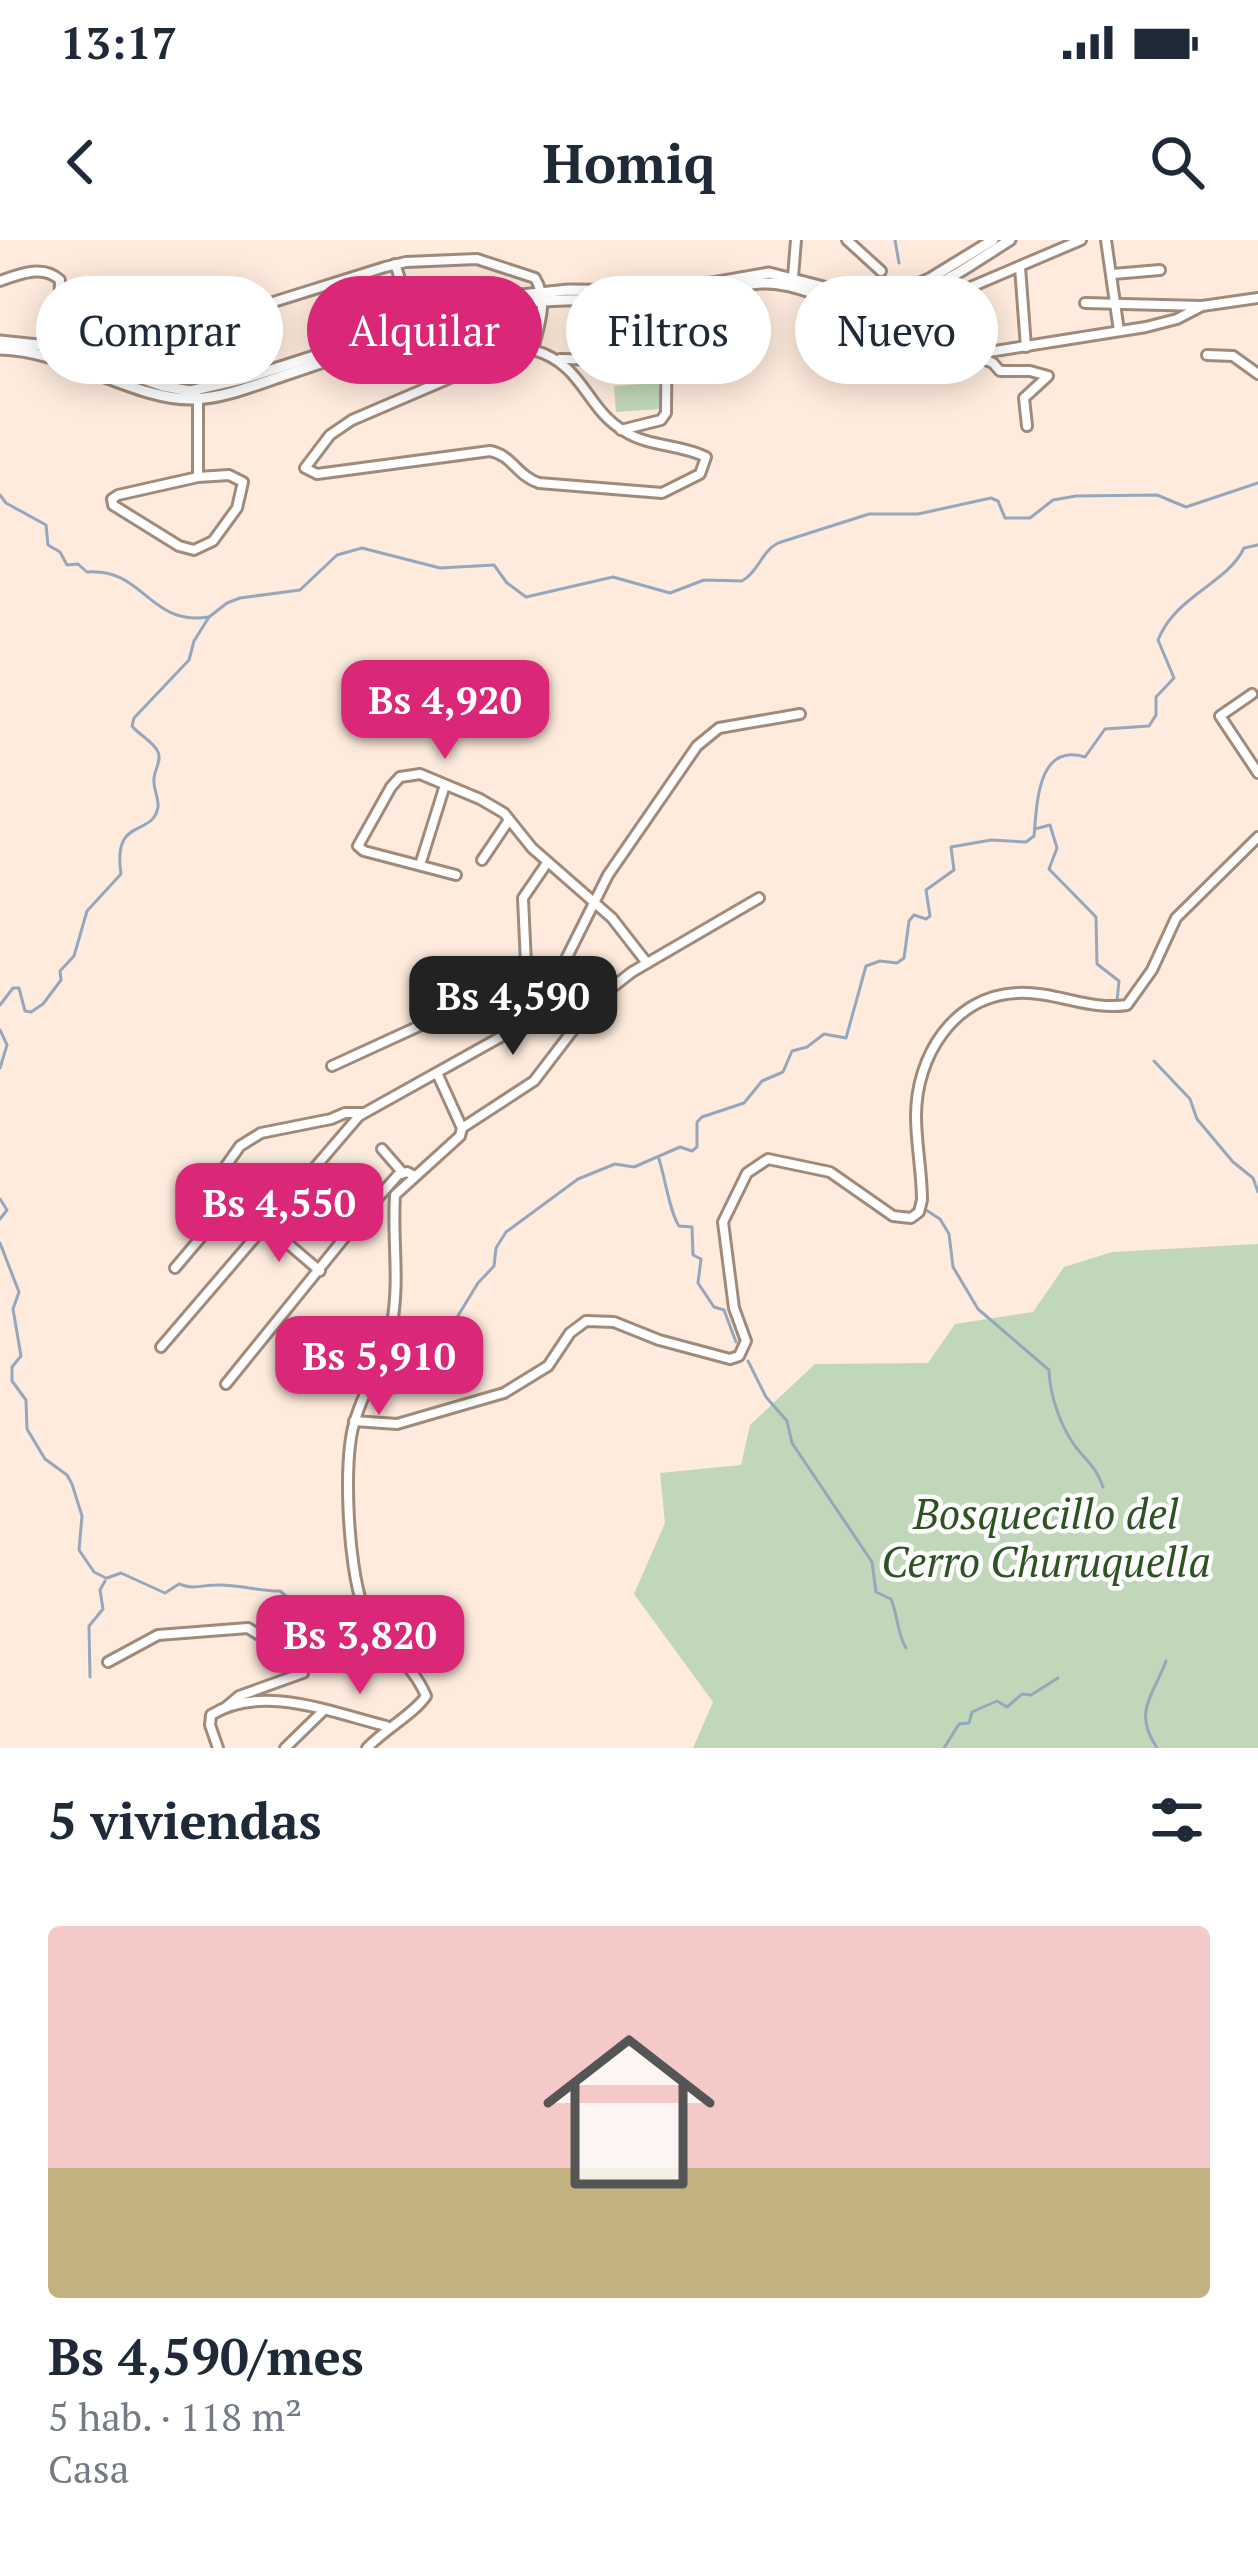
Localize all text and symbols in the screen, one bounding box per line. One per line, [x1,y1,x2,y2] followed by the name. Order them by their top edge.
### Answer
[60,12,177,72] text: 13:17
[542,127,716,198] text: Homiq
[48,129,114,195] icon: back
[1144,129,1210,195] icon: search
[36,276,283,384] chip: Comprar
[307,276,542,384] chip: Alquilar
[566,276,771,384] chip: Filtros
[795,276,998,384] chip: Nuevo
[321,660,569,762] pin: Bs 4,920
[368,673,522,725] text: Bs 4,920
[389,956,637,1058] pin: Bs 4,590
[436,969,590,1021] text: Bs 4,590
[155,1163,403,1265] pin: Bs 4,550
[202,1176,356,1228] text: Bs 4,550
[255,1316,503,1418] pin: Bs 5,910
[302,1329,456,1381] text: Bs 5,910
[881,1485,1211,1589] park label: Bosquecillo del Cerro Churuquella
[236,1595,484,1697] pin: Bs 3,820
[283,1608,437,1660] text: Bs 3,820
[48,1786,322,1854] text: 5 viviendas
[1144,1787,1210,1853] icon: filters
[521,2004,737,2220] icon: home
[48,2322,364,2390] text: Bs 4,590/mes
[48,2390,302,2442] text: 5 hab. · 118 m²
[48,2442,129,2494] text: Casa

